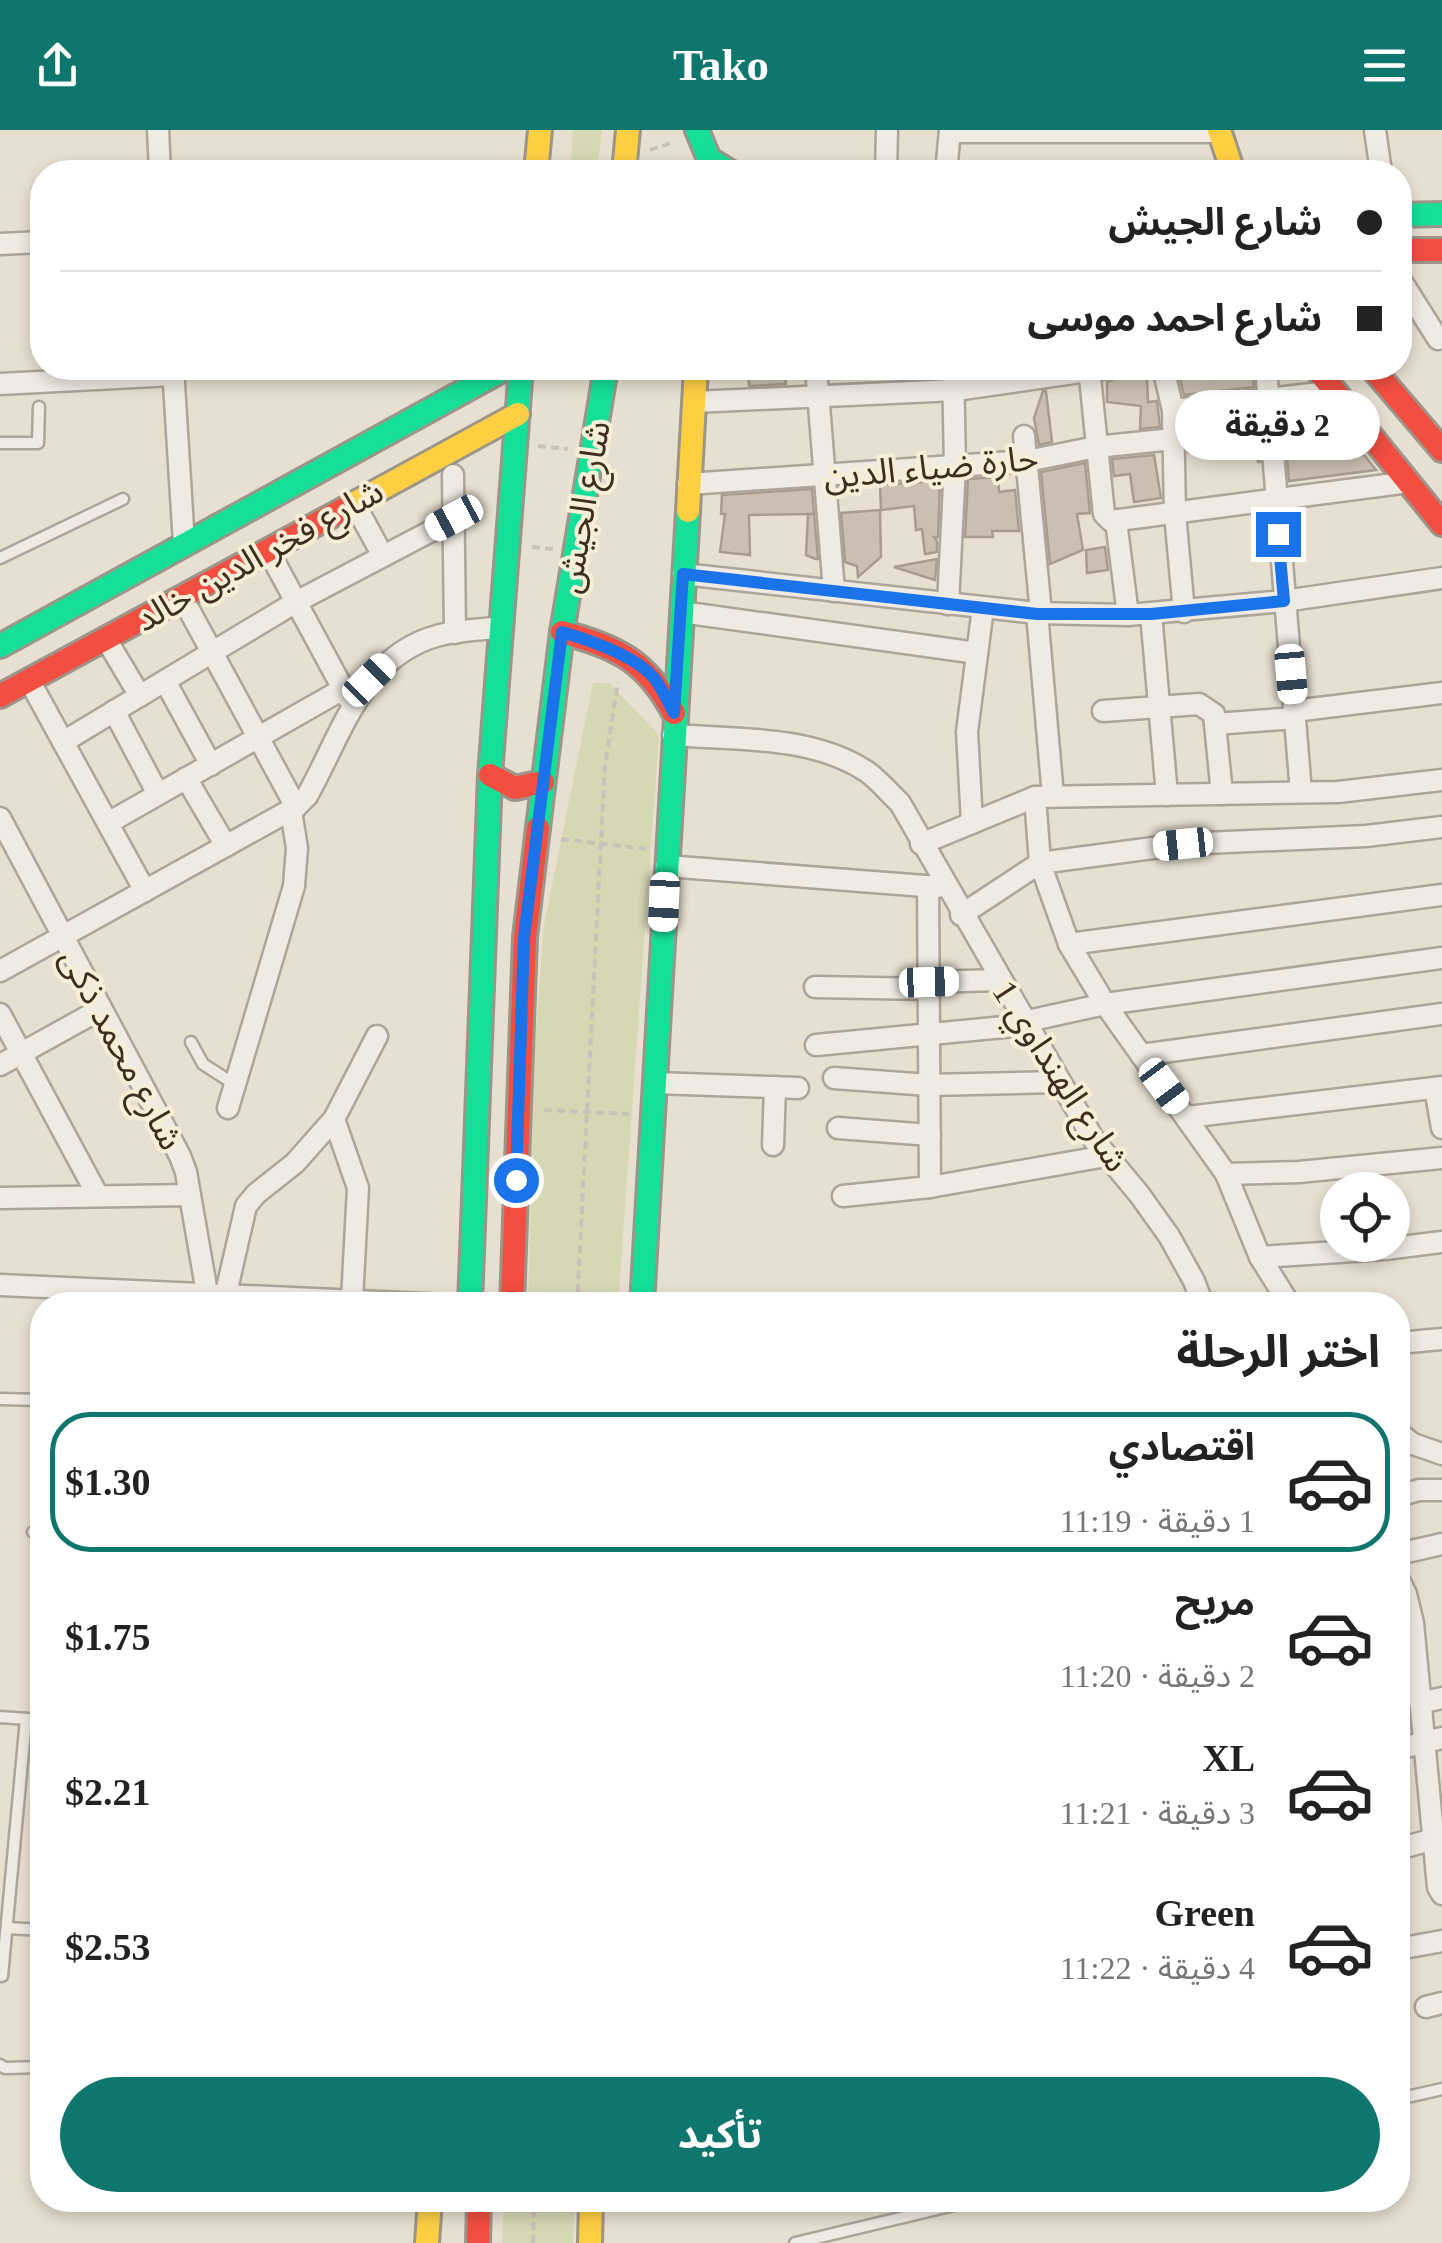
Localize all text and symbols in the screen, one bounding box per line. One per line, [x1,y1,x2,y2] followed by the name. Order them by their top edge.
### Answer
[30,38,85,93] icon: share
[1357,38,1412,93] icon: menu
[673,40,769,90] text: Tako
[1108,201,1322,243] text: شارع الجيش
[1027,297,1322,339] text: شارع احمد موسى
[1176,389,1380,459] callout: 2 دقيقة
[1225,407,1330,443] text: 2 دقيقة
[549,418,624,597] street label: شارع الجيش
[822,439,1040,497] street label: حارة ضياء الدين
[129,471,393,645] street label: شارع فخر الدين خالد
[420,491,488,545] car
[1256,512,1301,557] route end
[1273,643,1309,705] car
[337,648,401,712] car
[1152,826,1214,862] car
[647,871,681,933] car
[47,942,191,1159] street label: شارع محمد ذكى
[898,966,960,998] car
[978,974,1137,1183] street label: شارع الهنداوي 1
[1134,1053,1194,1119] car
[494,1158,539,1203] route start
[1320,1172,1410,1262] map controls
[1320,1172,1410,1262] button: locate
[1177,1327,1380,1377] text: اختر الرحلة
[1109,1426,1255,1468] text: اقتصادي
[1285,1437,1375,1527] icon: car
[65,1461,151,1503] text: $1.30
[1060,1503,1255,1539] text: 1 دقيقة · 11:19
[1175,1581,1255,1623] text: مريح
[1285,1592,1375,1682] icon: car
[65,1616,151,1658] text: $1.75
[1060,1658,1255,1694] text: 2 دقيقة · 11:20
[1202,1737,1255,1779] text: XL
[1285,1747,1375,1837] icon: car
[65,1771,151,1813] text: $2.21
[1060,1795,1255,1831] text: 3 دقيقة · 11:21
[1154,1892,1255,1934] text: Green
[1285,1902,1375,1992] icon: car
[65,1926,151,1968] text: $2.53
[1060,1950,1255,1986] text: 4 دقيقة · 11:22
[60,2077,1380,2192] button: تأكيد

